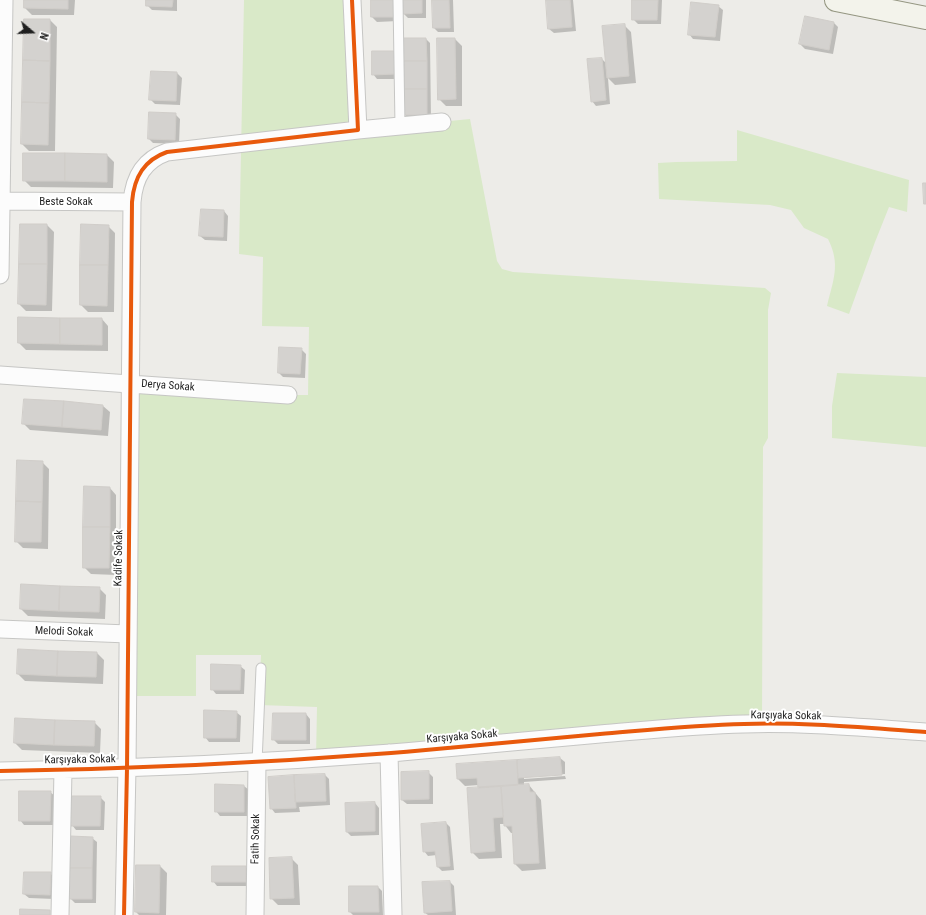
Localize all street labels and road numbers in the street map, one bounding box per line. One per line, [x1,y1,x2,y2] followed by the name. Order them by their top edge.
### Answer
[39,195,93,209] street label: Beste Sokak
[141,378,195,394] street label: Derya Sokak
[112,530,126,586] street label: Kadife Sokak
[35,624,93,640] street label: Melodi Sokak
[750,709,822,723] street label: Karşıyaka Sokak
[426,727,498,747] street label: Karşıyaka Sokak
[44,753,116,767] street label: Karşıyaka Sokak
[249,814,263,864] street label: Fatih Sokak

